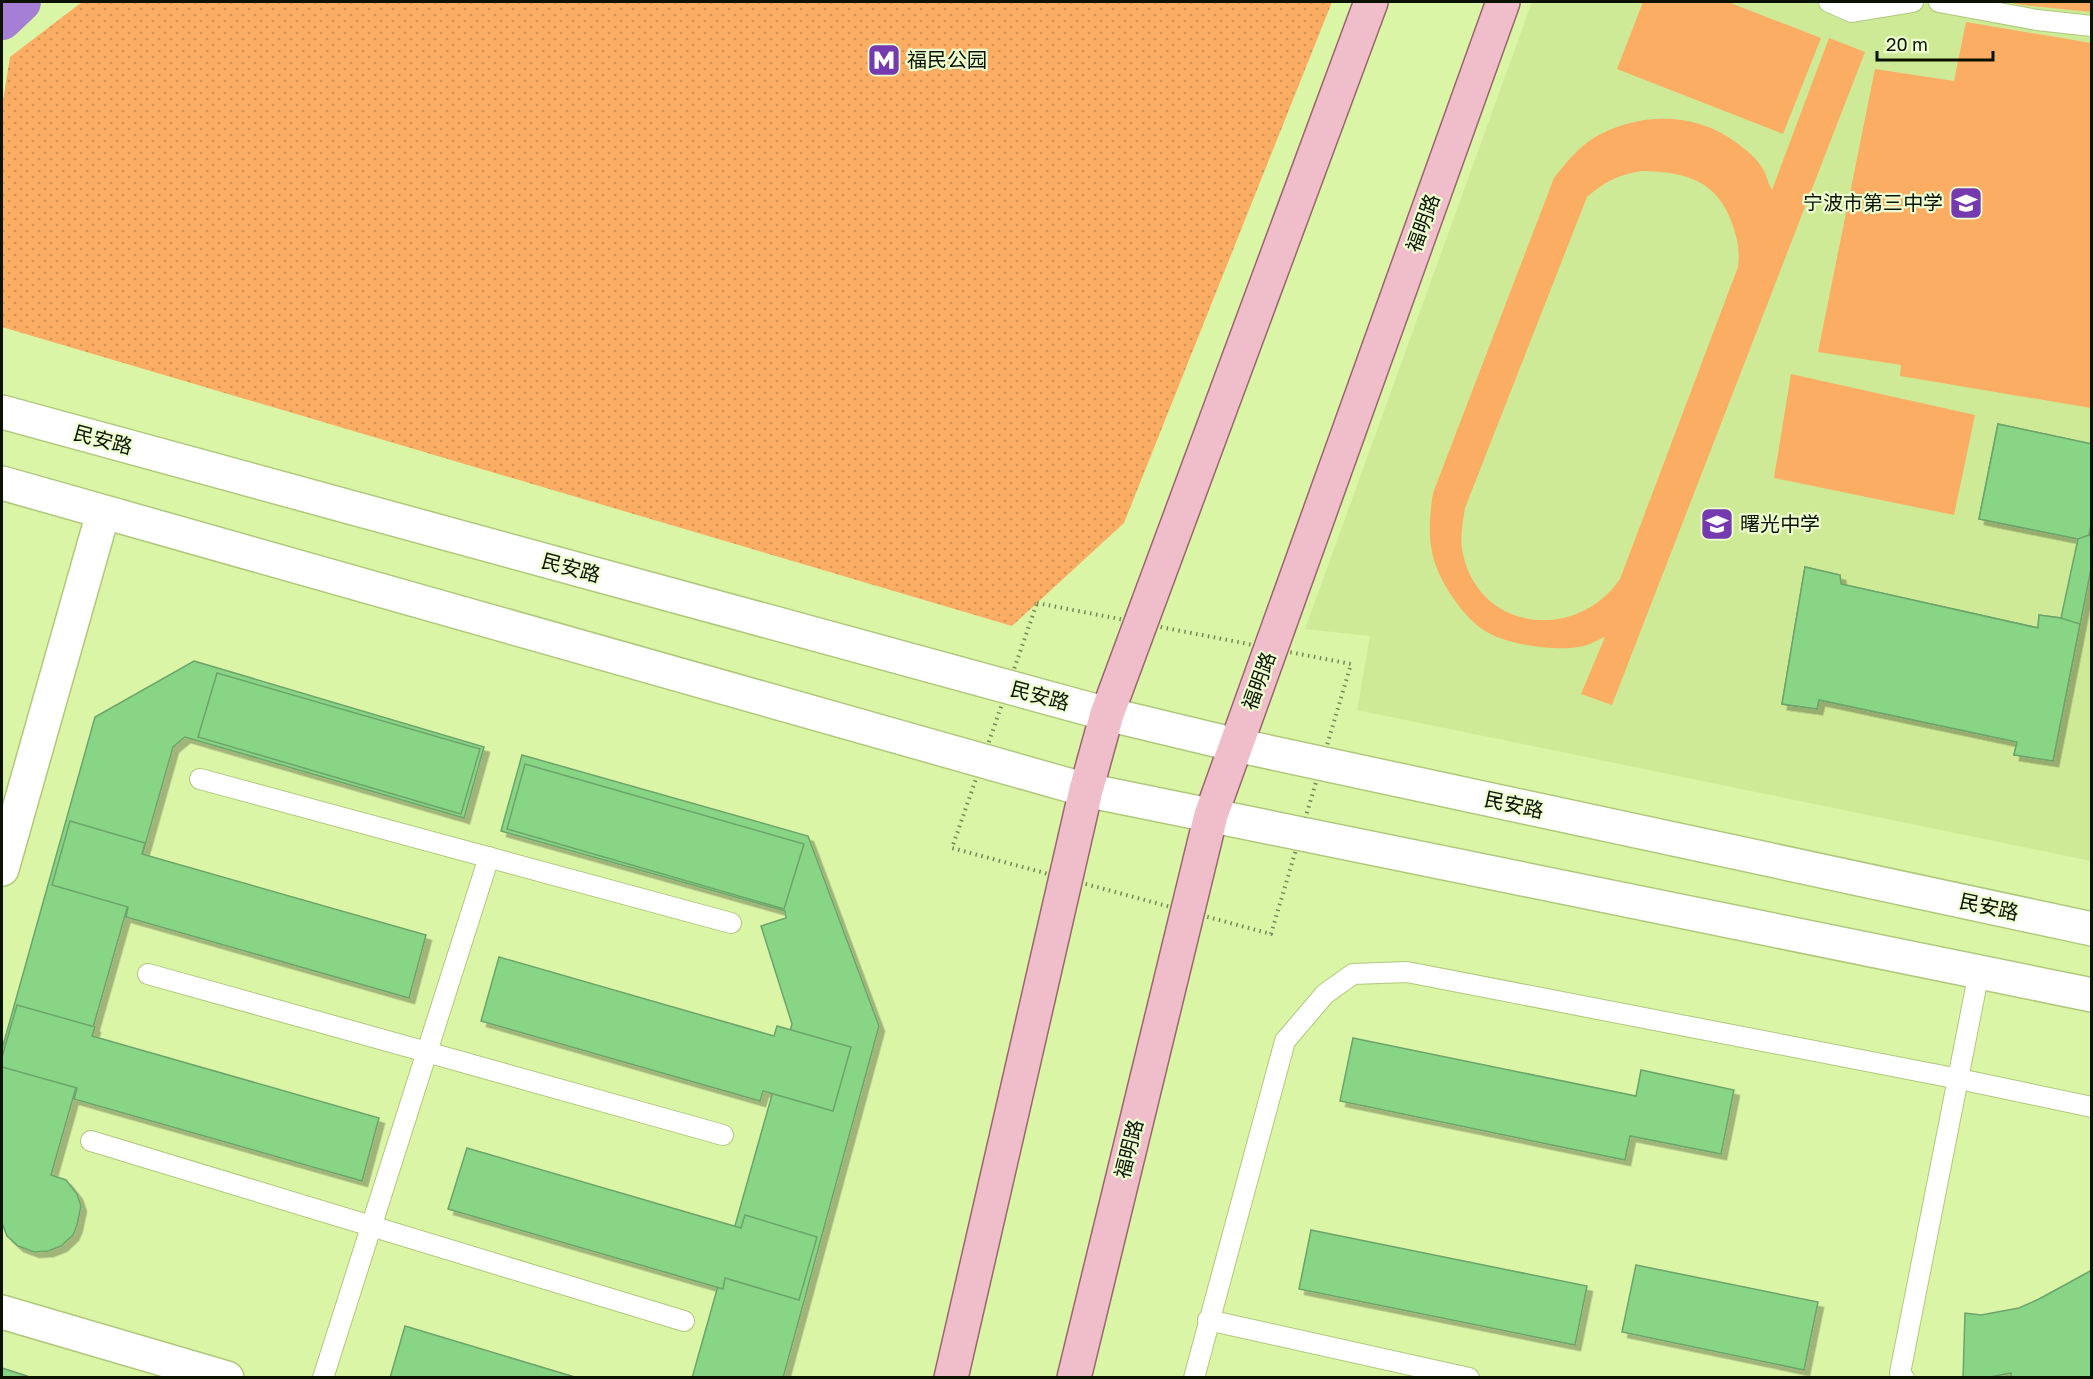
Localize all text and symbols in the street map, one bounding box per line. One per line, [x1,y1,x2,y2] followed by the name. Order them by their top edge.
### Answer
[1877,24,1992,62] scale bar
[1886,33,1928,55] text: 20 m
[866,42,902,78] metro station icon: 福民公园
[907,47,987,71] place label: 福民公园
[1948,185,1984,221] school or university icon: 宁波市第三中学
[1401,190,1444,255] street label: 福明路
[1803,190,1943,214] place label: 宁波市第三中学
[71,420,135,458] street label: 民安路
[1699,506,1735,542] school or university icon: 曙光中学
[1740,511,1820,535] place label: 曙光中学
[539,548,603,586] street label: 民安路
[1237,648,1280,713] street label: 福明路
[1008,676,1072,714] street label: 民安路
[1482,786,1546,822] street label: 民安路
[1957,888,2021,924] street label: 民安路
[1109,1117,1147,1181] street label: 福明路

